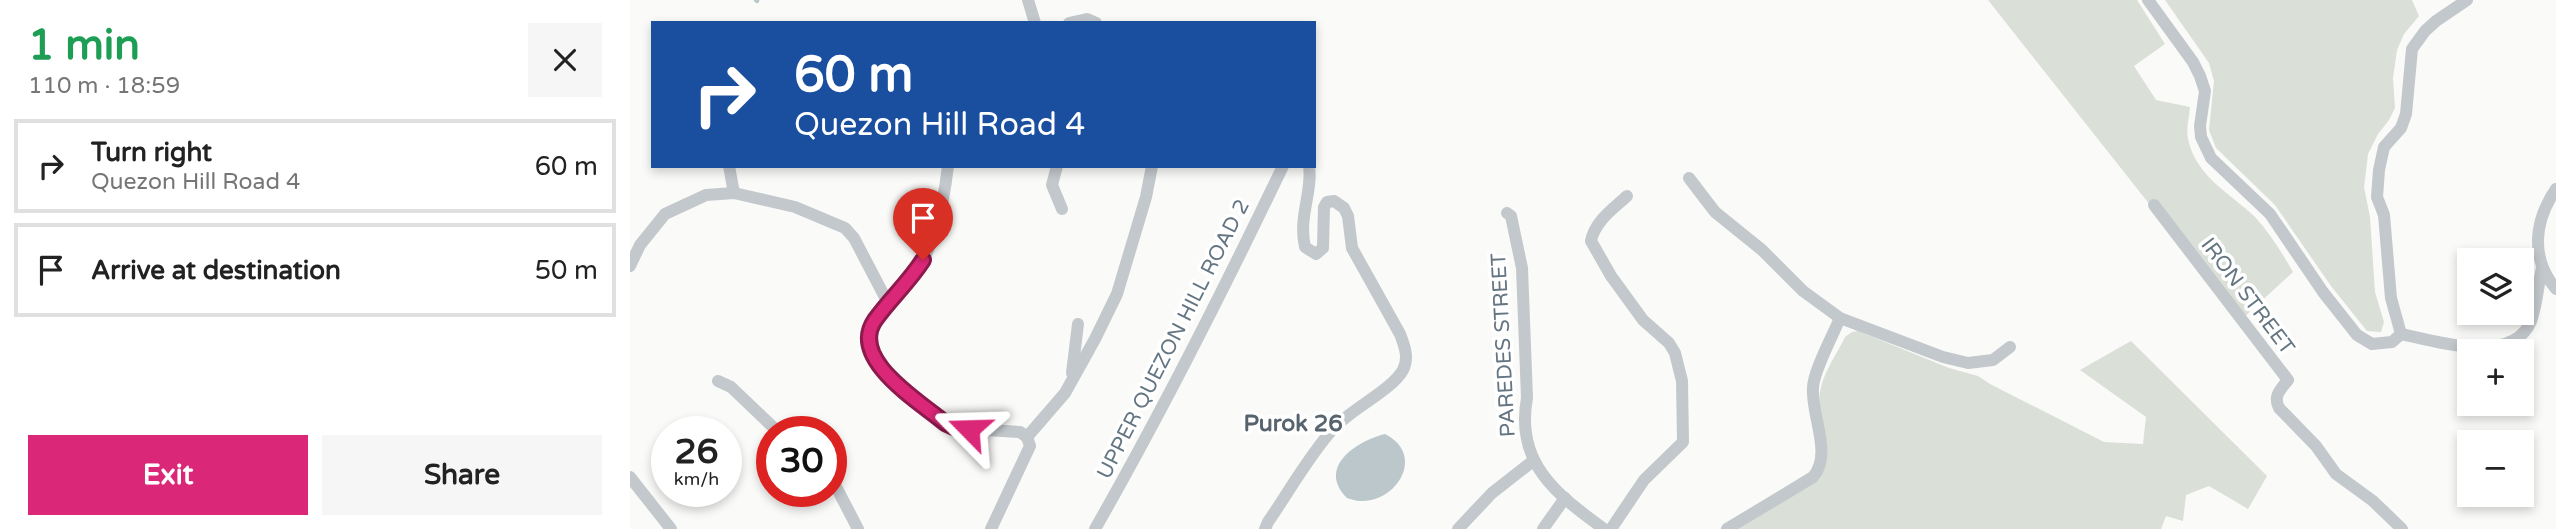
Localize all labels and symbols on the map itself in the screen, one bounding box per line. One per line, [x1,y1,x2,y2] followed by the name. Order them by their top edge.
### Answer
[893,188,953,260] pin
[1092,195,1255,483] street label: UPPER QUEZON HILL ROAD 2
[2196,233,2300,360] street label: IRON STREET
[1486,252,1521,438] street label: PAREDES STREET
[932,392,1006,466] position arrow
[1243,410,1343,438] district label: Purok 26
[756,416,847,507] speed limit sign: 30

